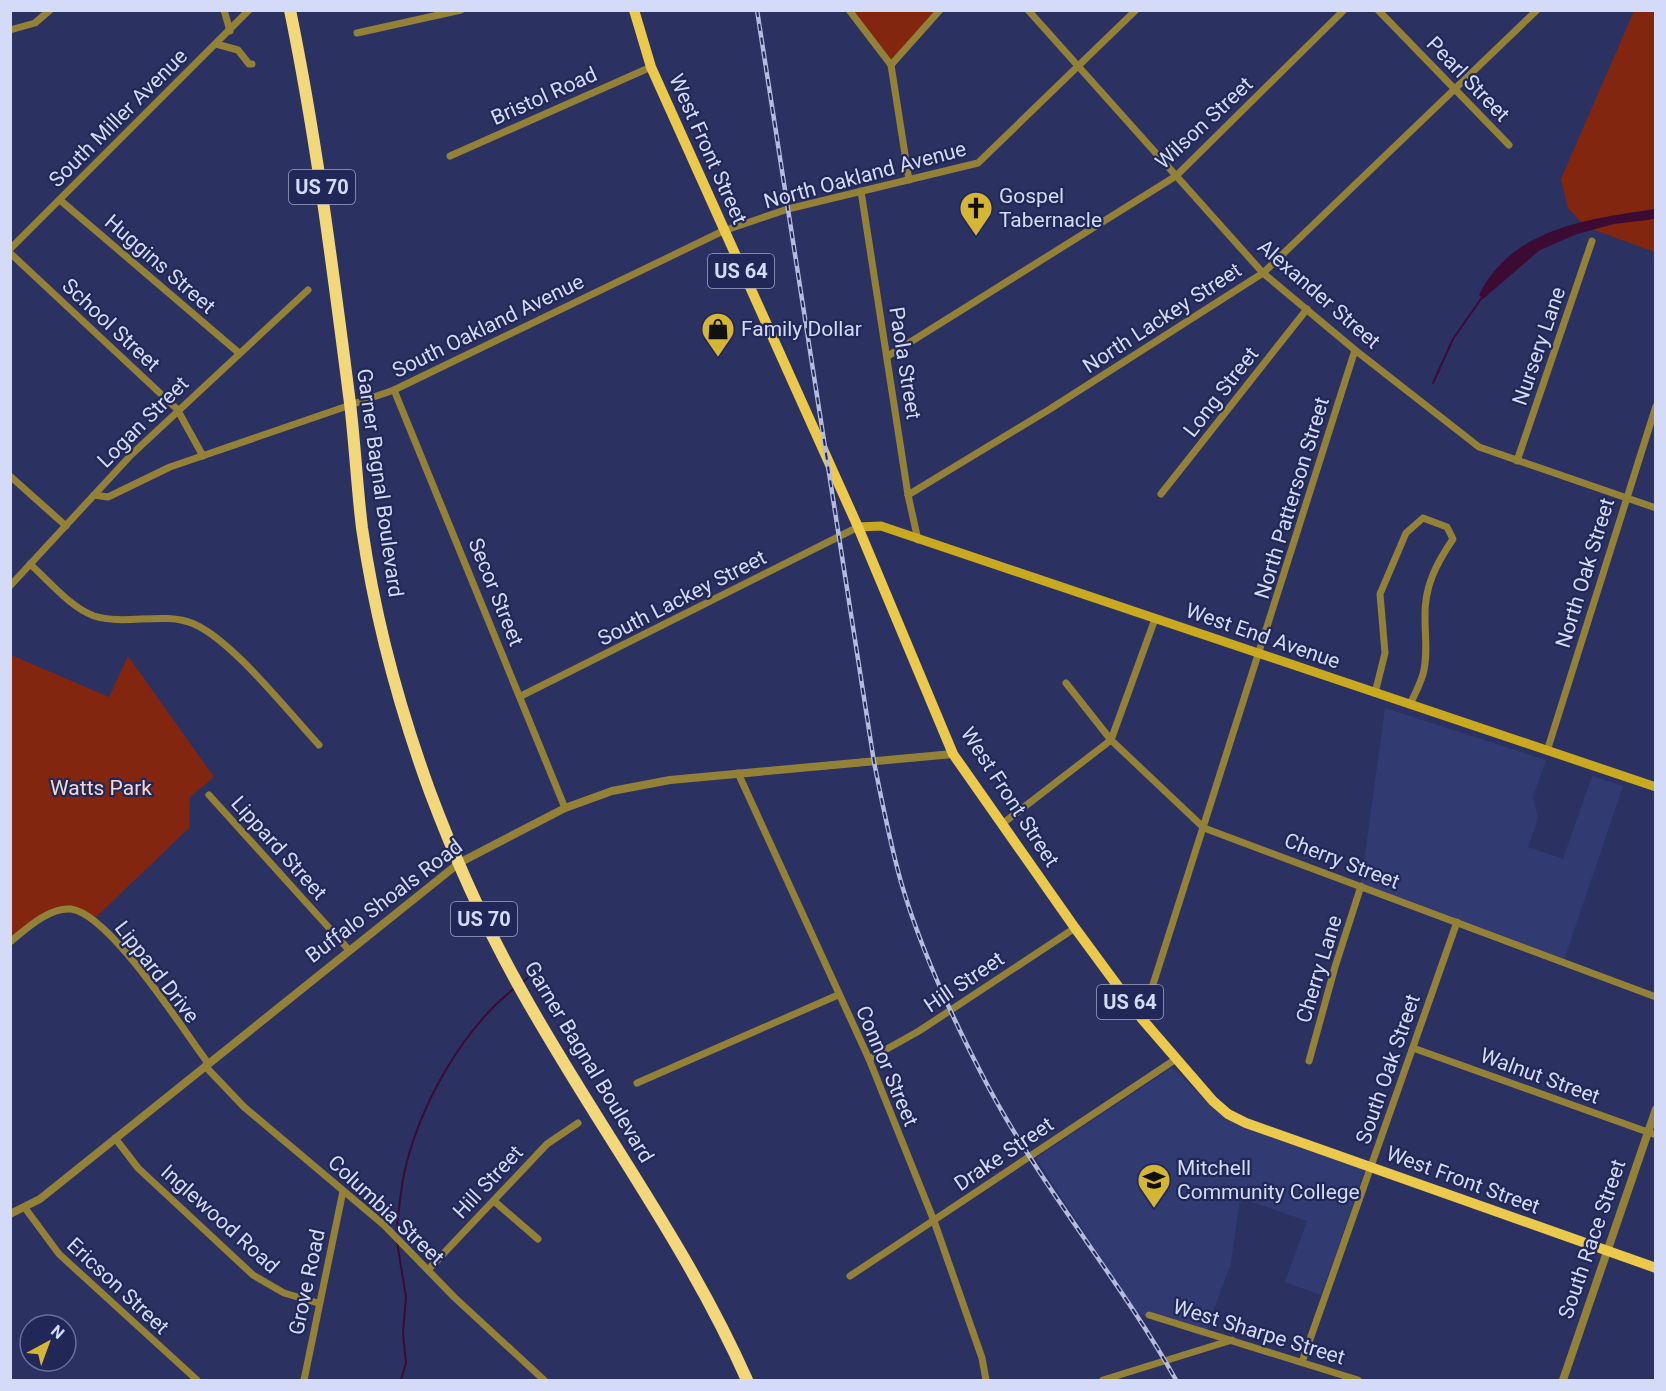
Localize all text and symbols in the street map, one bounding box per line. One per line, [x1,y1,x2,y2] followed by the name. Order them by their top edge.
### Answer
[1422,32,1514,126] street label: Pearl Street
[44,44,192,192] street label: South Miller Avenue
[487,62,601,130] street label: Bristol Road
[664,70,752,228] street label: West Front Street
[1151,72,1258,174] street label: Wilson Street
[761,136,969,214] street label: North Oakland Avenue
[289,170,355,204] road number: US 70
[999,184,1102,232] place label: Gospel Tabernacle
[958,190,994,237] church icon: Gospel Tabernacle
[100,210,220,319] street label: Huggins Street
[1253,234,1385,354] street label: Alexander Street
[708,254,774,288] road number: US 64
[1078,258,1246,378] street label: North Lackey Street
[388,269,588,383] street label: South Oakland Avenue
[57,274,165,376] street label: School Street
[1508,284,1570,408] street label: Nursery Lane
[884,305,926,421] street label: Paola Street
[700,311,736,358] shop icon: Family Dollar
[741,317,862,341] place label: Family Dollar
[1179,342,1264,442] street label: Long Street
[352,367,408,599] street label: Garner Bagnal Boulevard
[93,371,194,472] street label: Logan Street
[1250,394,1334,602] street label: North Patterson Street
[1551,495,1619,651] street label: North Oak Street
[463,535,529,650] street label: Secor Street
[594,545,770,651] street label: South Lackey Street
[1183,598,1343,674] street label: West End Avenue
[956,723,1064,871] street label: West Front Street
[50,776,152,800] park label: Watts Park
[226,791,332,905] street label: Lippard Street
[1281,828,1403,894] street label: Cherry Street
[301,834,467,968] street label: Buffalo Shoals Road
[451,902,517,936] road number: US 70
[1291,912,1347,1026] street label: Cherry Lane
[110,916,204,1028] street label: Lippard Drive
[920,947,1008,1017] street label: Hill Street
[519,957,659,1167] street label: Garner Bagnal Boulevard
[1097,985,1163,1019] road number: US 64
[1351,991,1425,1147] street label: South Oak Street
[851,1002,923,1130] street label: Connor Street
[1477,1043,1603,1109] street label: Walnut Street
[950,1112,1058,1196] street label: Drake Street
[448,1140,528,1223] street label: Hill Street
[1383,1141,1543,1219] street label: West Front Street
[323,1150,449,1270] street label: Columbia Street
[1177,1156,1360,1204] place label: Mitchell Community College
[1554,1156,1631,1322] street label: South Race Street
[156,1160,284,1278] street label: Inglewood Road
[1136,1162,1172,1209] school or university icon: Mitchell Community College
[284,1227,330,1337] street label: Grove Road
[62,1233,174,1339] street label: Ericson Street
[1170,1294,1348,1370] street label: West Sharpe Street
[18,1313,78,1373] north arrow
[47,1321,68,1343] text: N

